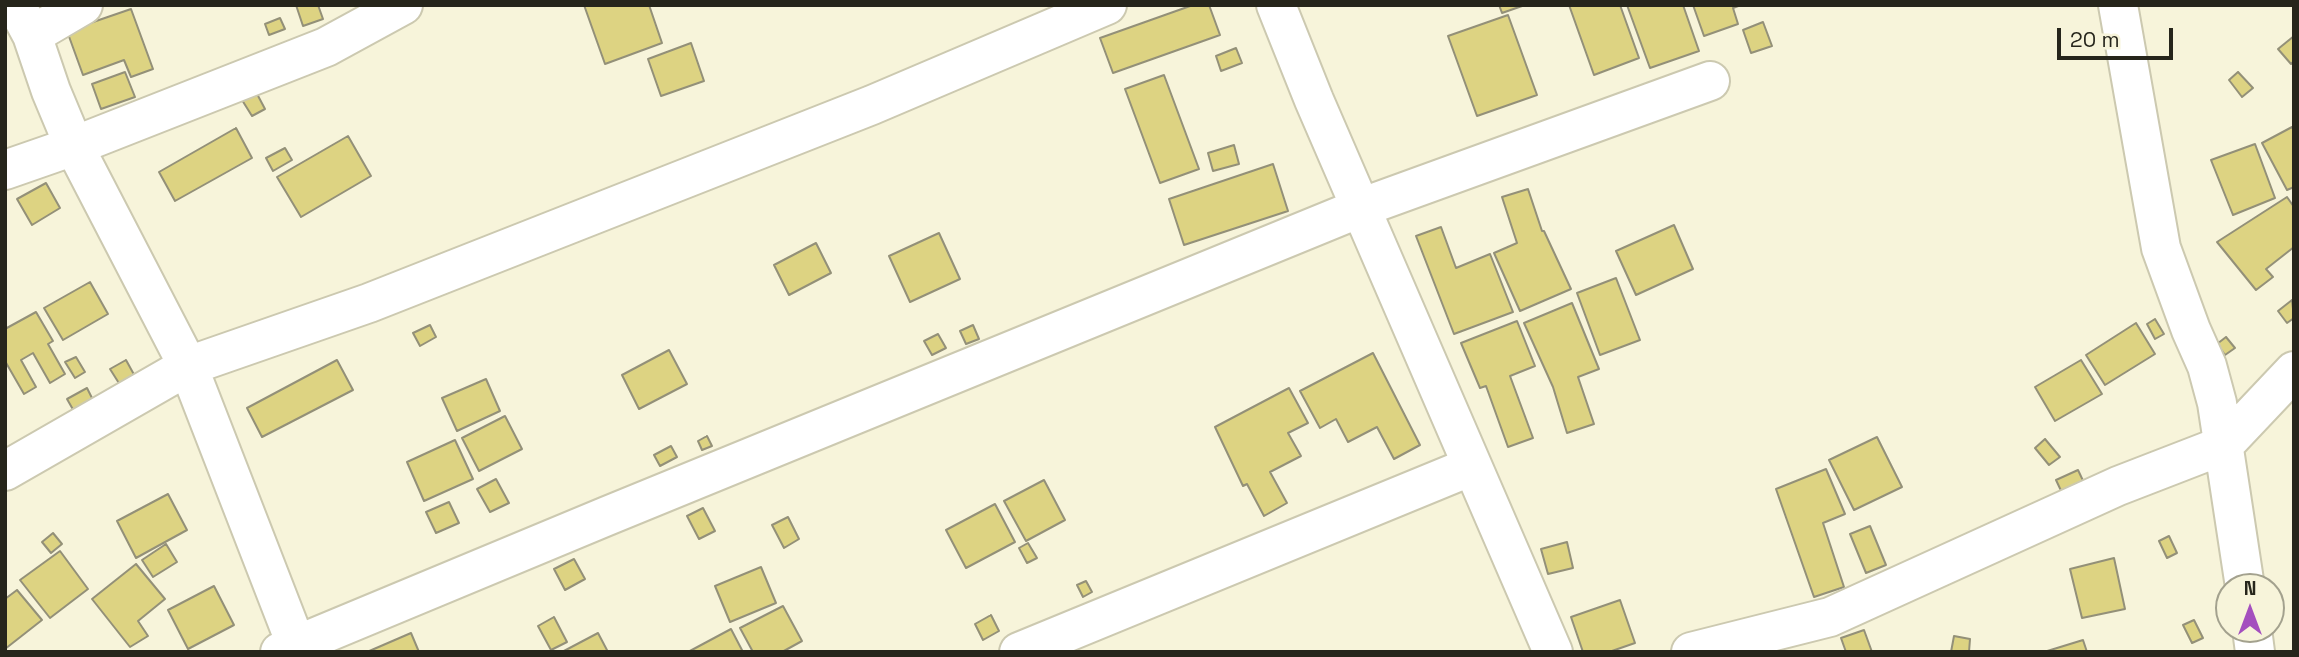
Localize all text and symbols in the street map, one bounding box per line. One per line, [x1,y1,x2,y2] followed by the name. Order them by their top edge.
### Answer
[2061,14,2176,58] scale bar
[2070,26,2120,53] text: 20 m
[2215,573,2285,643] north arrow
[2244,576,2256,601] text: N

